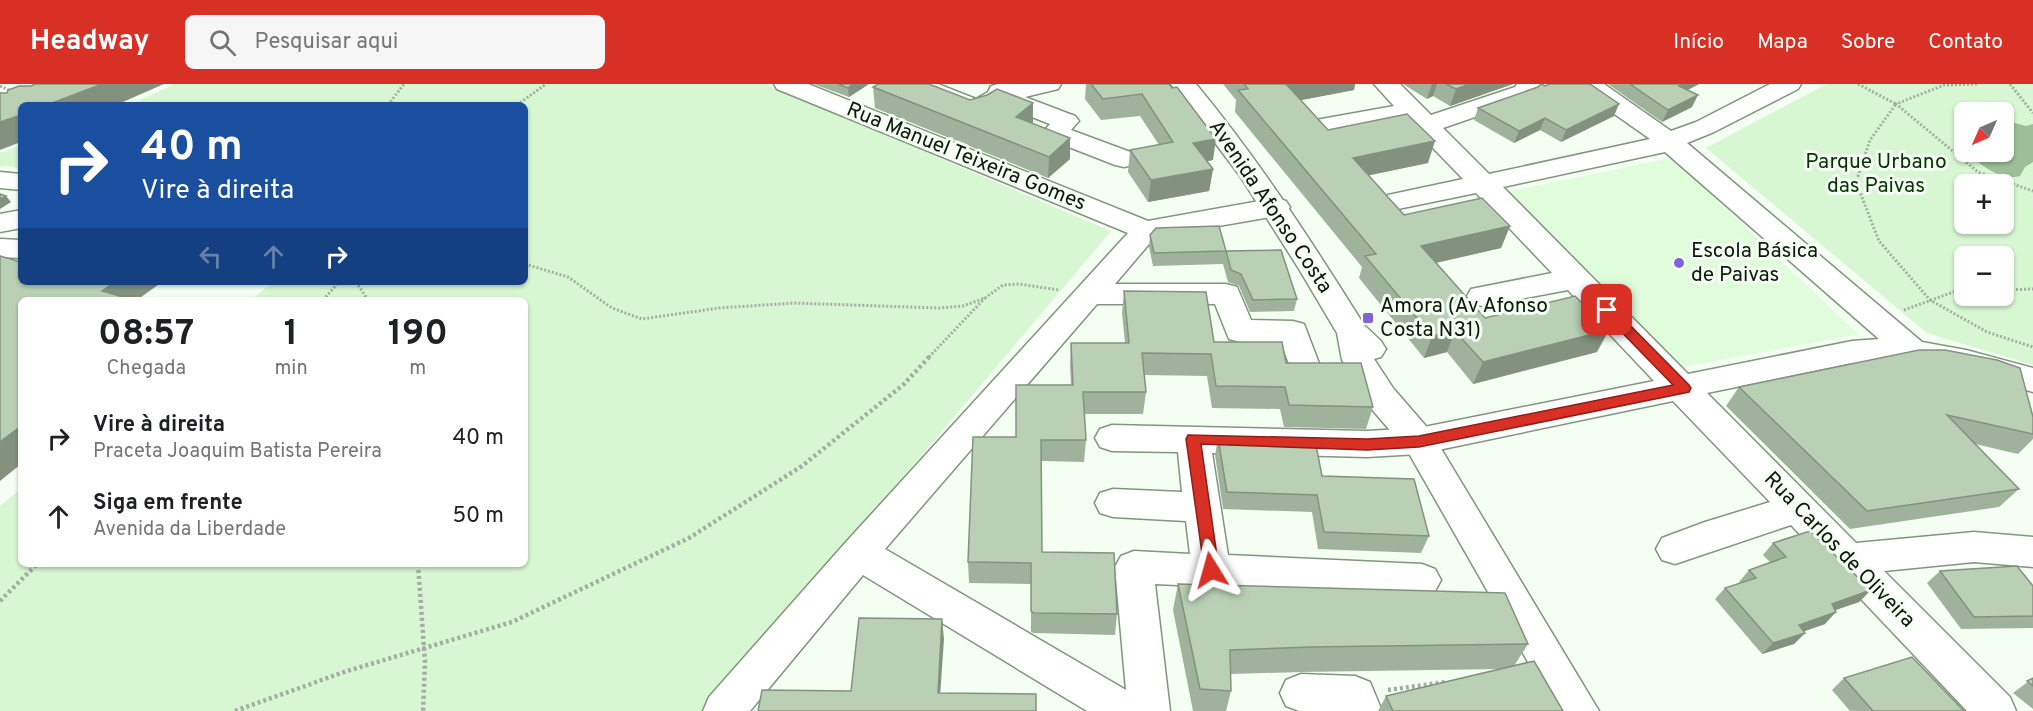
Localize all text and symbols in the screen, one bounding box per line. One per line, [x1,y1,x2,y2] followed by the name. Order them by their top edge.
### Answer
[185,15,605,69] search box
[30,24,149,60] text: Headway
[206,26,239,59] icon: search
[254,29,398,56] text: Pesquisar aqui
[1673,29,1724,56] text: Início
[1757,29,1808,56] text: Mapa
[1841,29,1895,56] text: Sobre
[1928,29,2003,56] text: Contato
[842,96,1090,218] street label: Rua Manuel Teixeira Gomes
[1954,102,2014,162] north arrow
[1954,102,2014,306] map controls
[1202,115,1338,299] street label: Avenida Afonso Costa
[141,122,243,175] text: 40 m
[42,126,120,204] icon: right
[1805,149,1947,200] park label: Parque Urbano das Paivas
[141,174,294,208] text: Vire à direita
[1954,174,2014,234] button: +
[1691,238,1818,289] place label: Escola Básica de Paivas
[194,240,227,273] icon: left
[257,240,290,273] icon: ahead
[320,240,353,273] icon: right
[1954,246,2014,306] button: −
[1672,256,1686,270] marker: Escola Básica de Paivas
[1581,284,1632,335] pin
[1380,293,1548,344] place label: Amora (Av Afonso Costa N31)
[1590,293,1623,326] icon: arrive
[1361,311,1375,325] marker: Amora (Av Afonso Costa N31)
[98,312,194,358] text: 08:57
[284,312,298,358] text: 1
[388,312,448,358] text: 190
[106,356,186,382] text: Chegada
[274,356,308,382] text: min
[409,356,426,382] text: m
[93,412,225,439] text: Vire à direita
[42,422,75,455] icon: right
[452,425,504,452] text: 40 m
[93,439,382,465] text: Praceta Joaquim Batista Pereira
[1758,466,1920,634] street label: Rua Carlos de Oliveira
[93,490,243,517] text: Siga em frente
[42,500,75,533] icon: ahead
[452,503,504,530] text: 50 m
[93,517,286,543] text: Avenida da Liberdade
[1179,538,1243,602] position arrow

